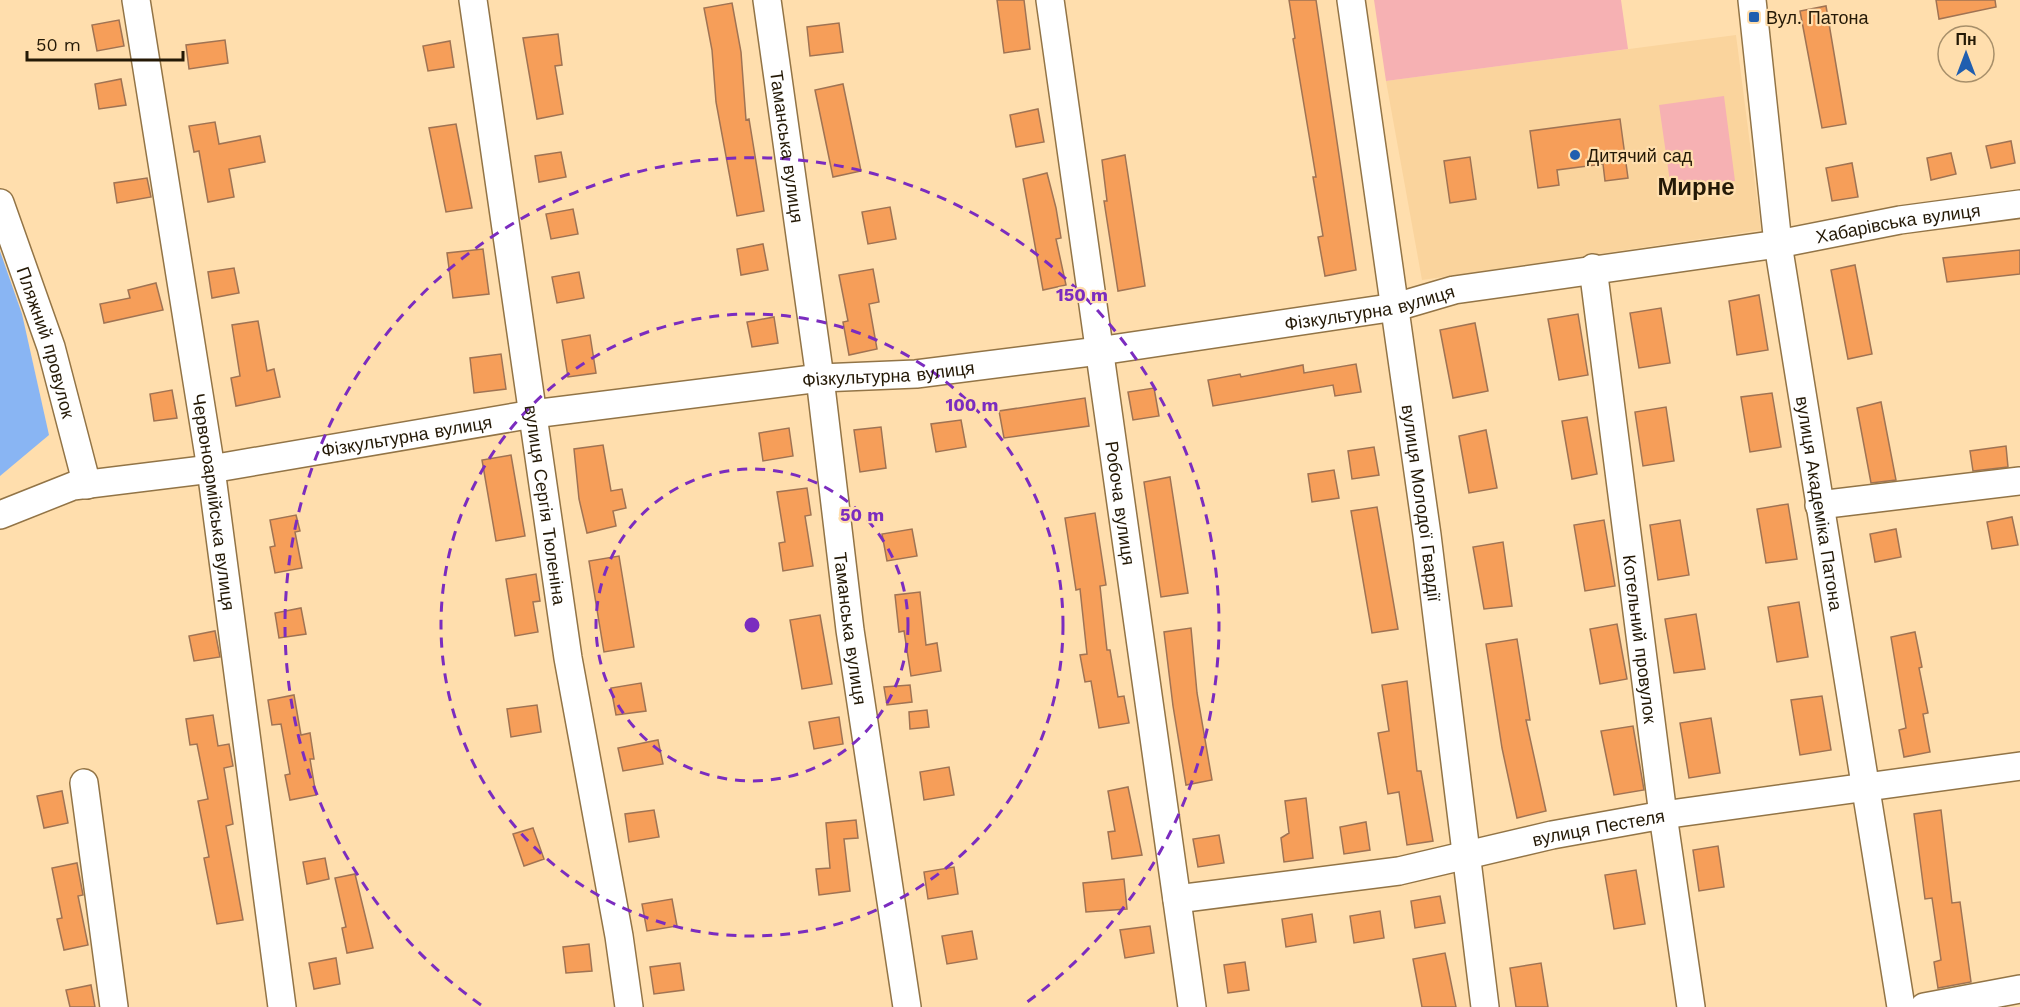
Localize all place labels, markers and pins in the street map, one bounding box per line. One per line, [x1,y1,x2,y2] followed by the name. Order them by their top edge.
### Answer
[1766,7,1869,28] place label: Вул. Патона
[1747,10,1761,24] marker: Вул. Патона
[1587,145,1693,166] place label: Дитячий сад
[1568,148,1582,162] marker: Дитячий сад
[742,615,762,635] centre of rings

